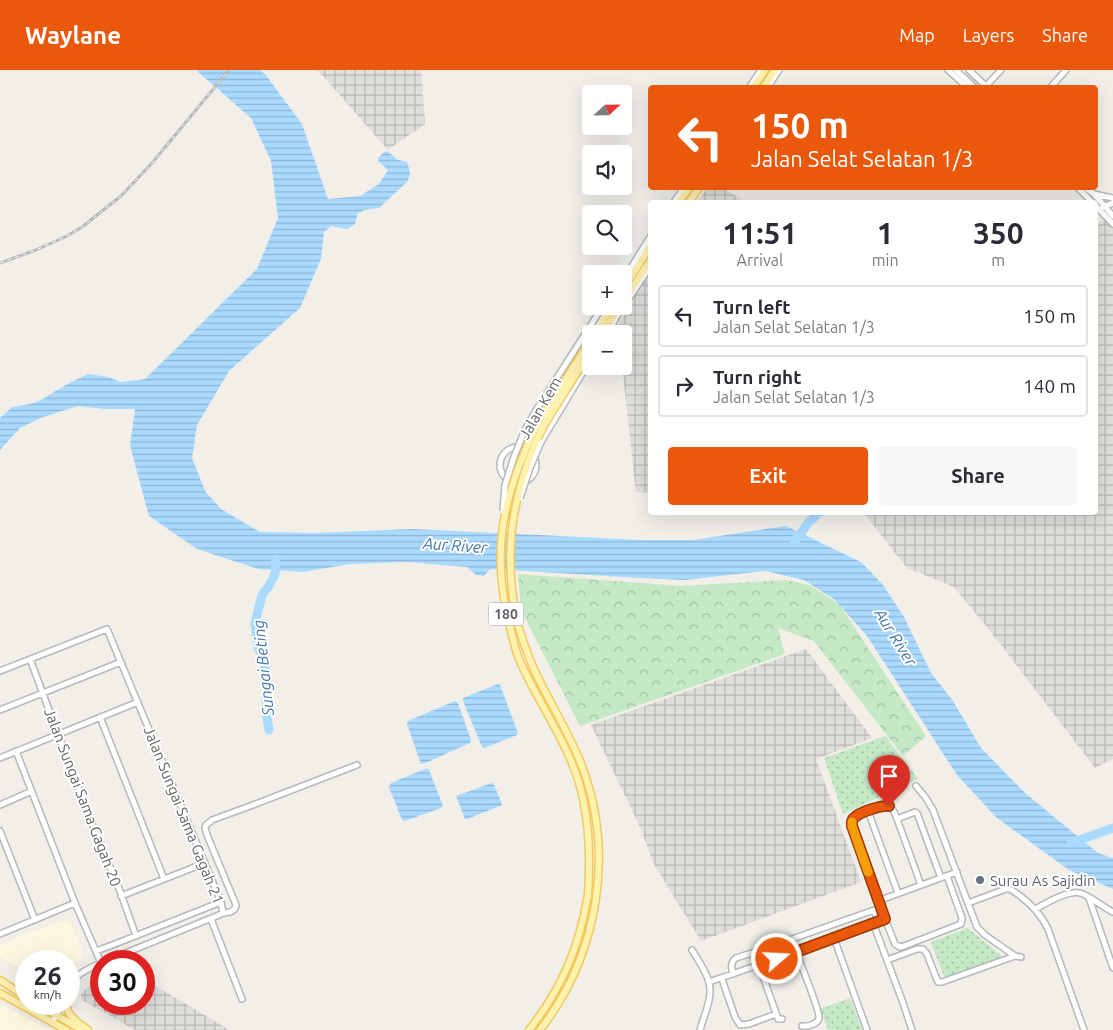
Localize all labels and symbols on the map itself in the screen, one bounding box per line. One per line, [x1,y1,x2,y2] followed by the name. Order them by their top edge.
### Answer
[582,85,632,135] north arrow
[515,374,565,442] street label: Jalan Kem
[421,534,488,556] water label: Aur River
[488,602,524,626] road number: 180
[871,604,921,670] water label: Aur River
[249,619,277,718] water label: Sungai Beting
[41,705,125,889] street label: Jalan Sungai Sama Gagah 20
[141,724,227,906] street label: Jalan Sungai Sama Gagah 21
[868,755,910,806] pin
[990,872,1096,889] place label: Surau As Sajidin
[974,874,986,886] marker: Surau As Sajidin
[750,932,802,984] position arrow
[90,950,155,1015] speed limit sign: 30

